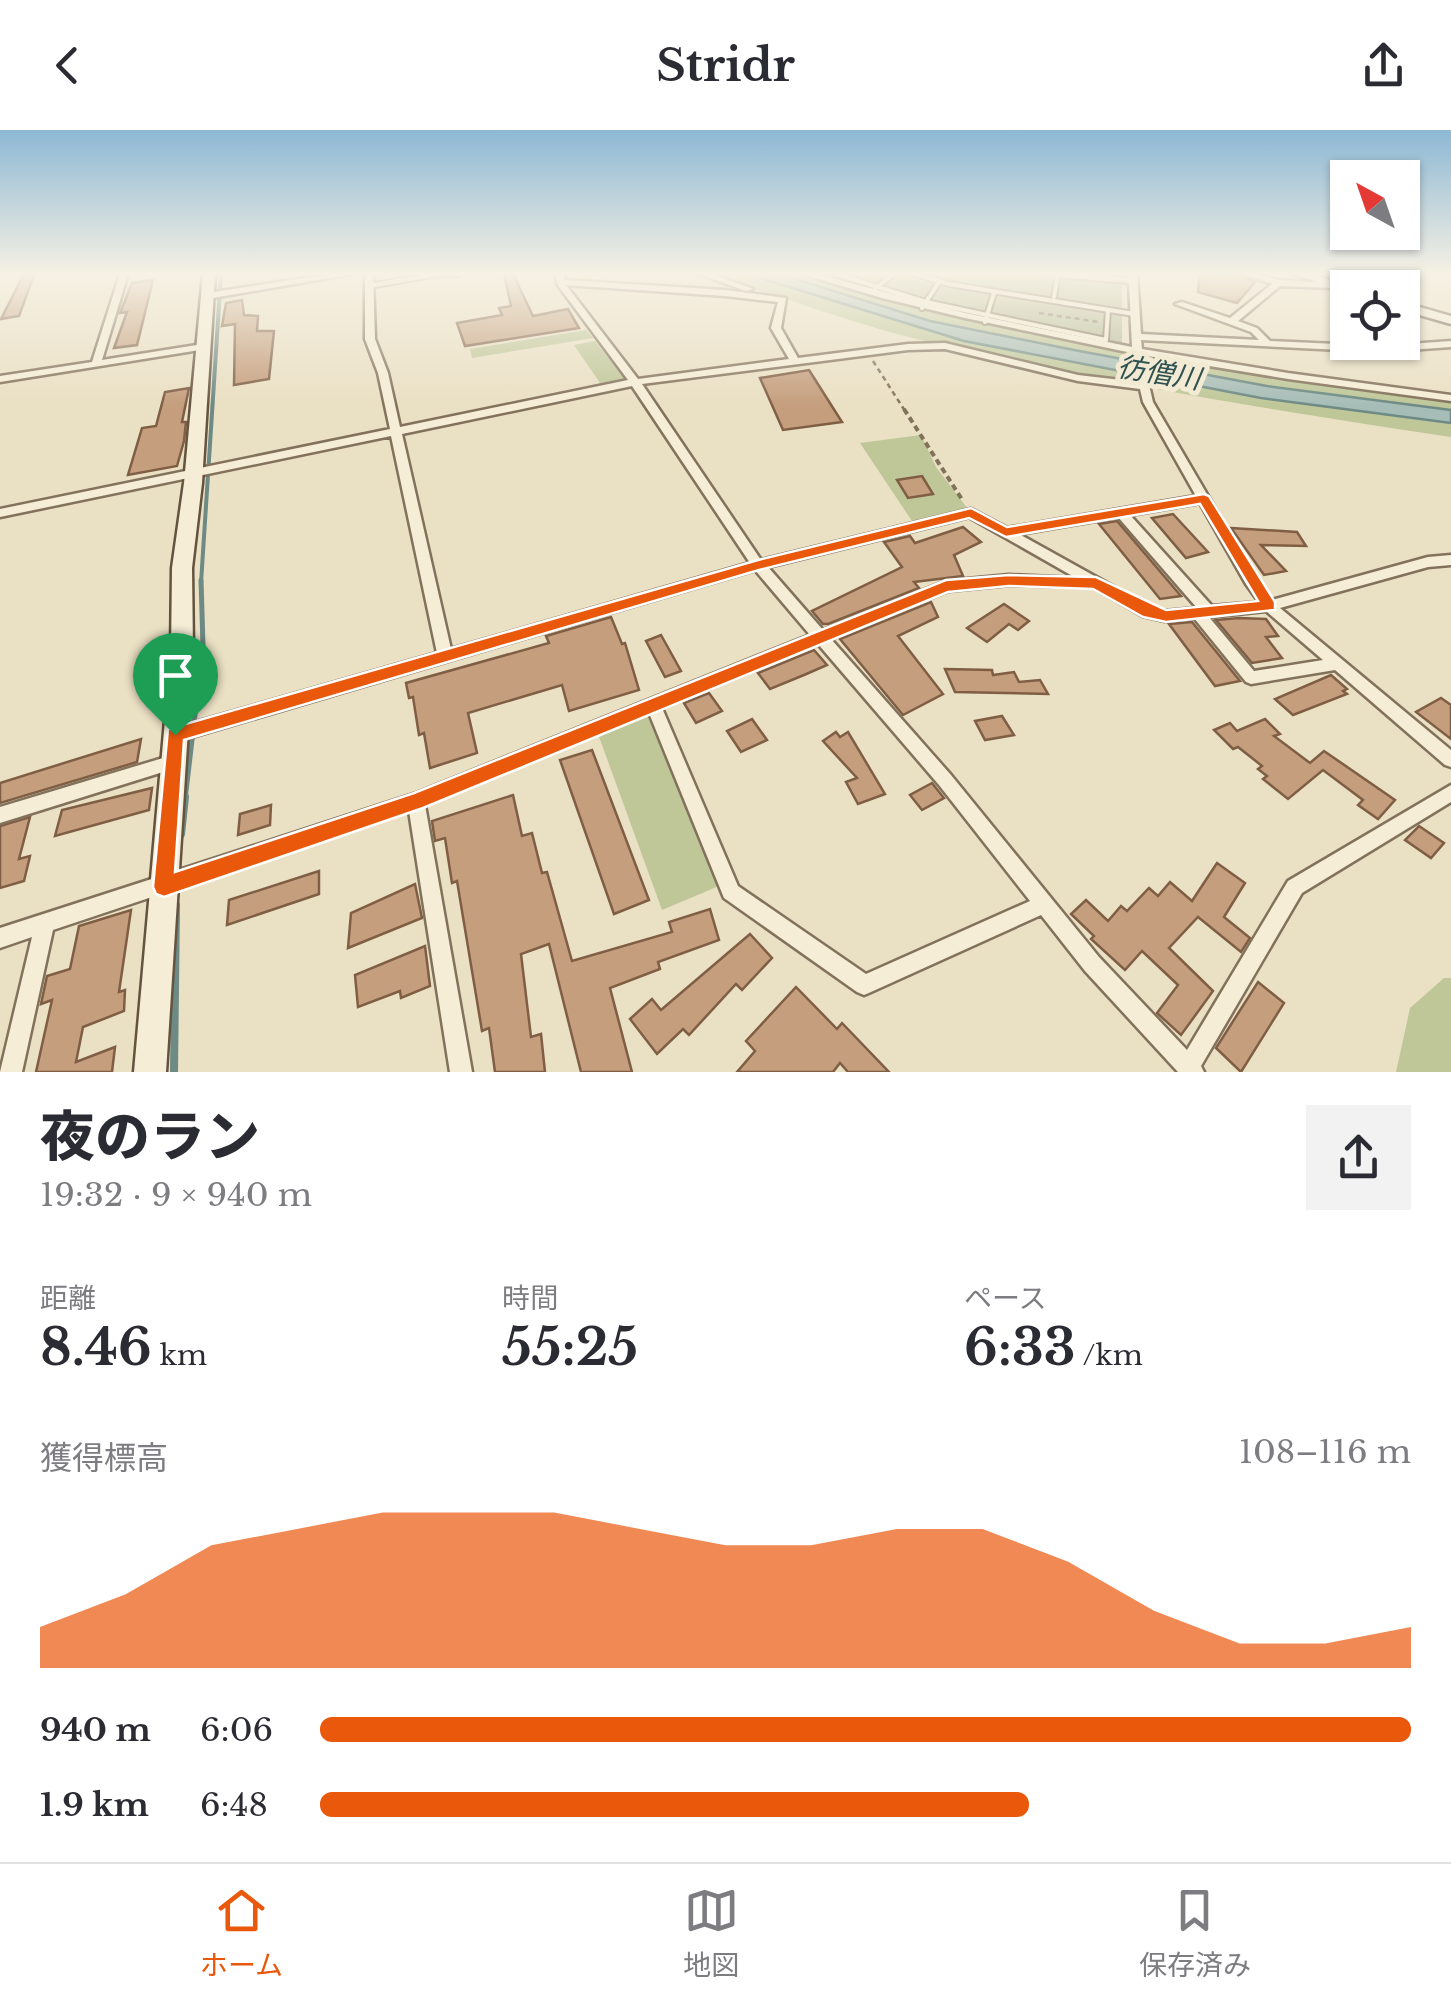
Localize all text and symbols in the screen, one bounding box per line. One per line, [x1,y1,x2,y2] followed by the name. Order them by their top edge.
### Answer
[656,37,795,93] text: Stridr
[40,38,95,93] icon: back
[1356,38,1411,93] icon: share
[1330,160,1420,250] north arrow
[1330,160,1420,360] map controls
[1330,270,1420,360] button: locate
[1115,349,1206,397] water label: 彷僧川
[133,633,218,736] pin
[148,648,203,703] icon: arrive
[40,1103,260,1171] text: 夜のラン
[1306,1105,1411,1210] button: share
[40,1175,312,1215] text: 19:32 · 9 × 940 m
[40,1281,96,1316] text: 距離
[502,1281,558,1316] text: 時間
[964,1281,1047,1316] text: ペース
[40,1316,152,1379] text: 8.46
[502,1316,638,1379] text: 55:25
[964,1316,1076,1379] text: 6:33
[152,1338,207,1373] text: km
[1076,1338,1143,1373] text: /km
[1239,1432,1411,1472] text: 108–116 m
[40,1438,168,1478] text: 獲得標高
[40,1710,151,1750] text: 940 m
[200,1710,273,1750] text: 6:06
[40,1785,149,1825] text: 1.9 km
[200,1785,268,1825] text: 6:48
[200,1883,283,1983] tab: ホーム
[683,1883,739,1983] tab: 地図
[1139,1883,1251,1983] tab: 保存済み

